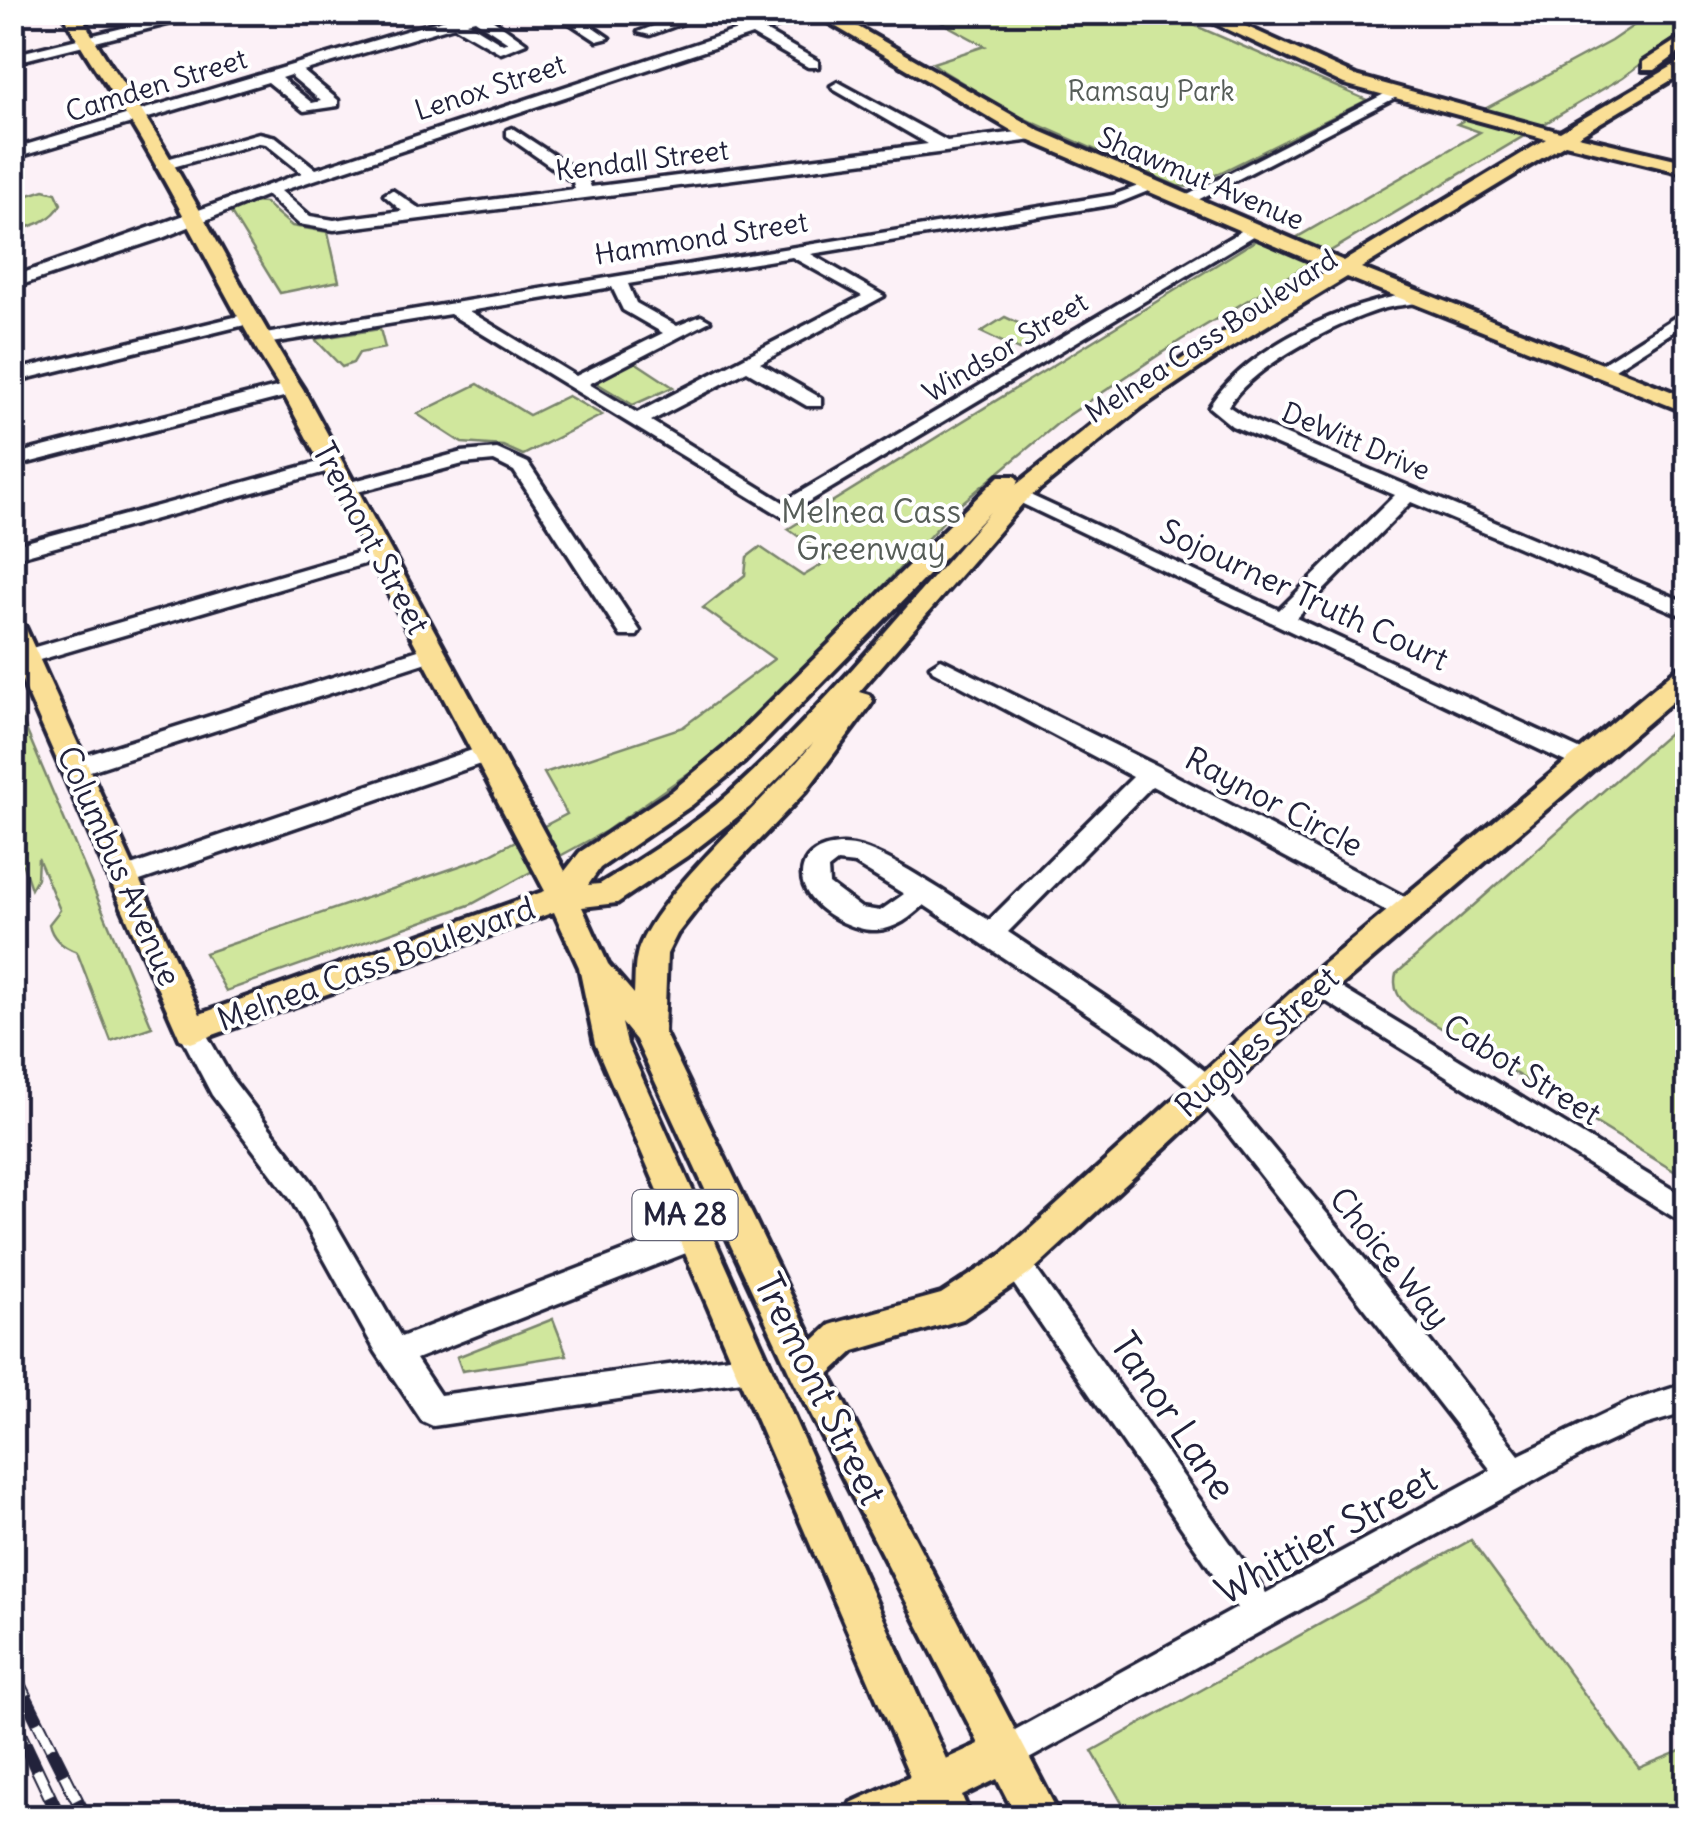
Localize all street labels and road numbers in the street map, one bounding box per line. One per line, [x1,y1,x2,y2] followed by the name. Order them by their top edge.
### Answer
[61,40,251,130] street label: Camden Street
[410,46,570,128] street label: Lenox Street
[1093,118,1309,238] street label: Shawmut Avenue
[553,132,731,188] street label: Kendall Street
[592,203,810,273] street label: Hammond Street
[1078,241,1344,431] street label: Melnea Cass Boulevard
[916,284,1094,410] street label: Windsor Street
[1276,394,1436,488] street label: DeWitt Drive
[304,435,439,641] street label: Tremont Street
[1153,510,1455,679] street label: Sojourner Truth Court
[1178,738,1370,866] street label: Raynor Circle
[48,739,191,992] street label: Columbus Avenue
[211,887,540,1040] street label: Melnea Cass Boulevard
[1166,957,1347,1126] street label: Ruggles Street
[1436,1005,1609,1134] street label: Cabot Street
[1321,1179,1460,1336] street label: Choice Way
[632,1190,738,1240] road number: MA 28
[744,1265,897,1512] street label: Tremont Street
[1100,1323,1246,1508] street label: Tanor Lane
[1207,1454,1445,1615] street label: Whittier Street

